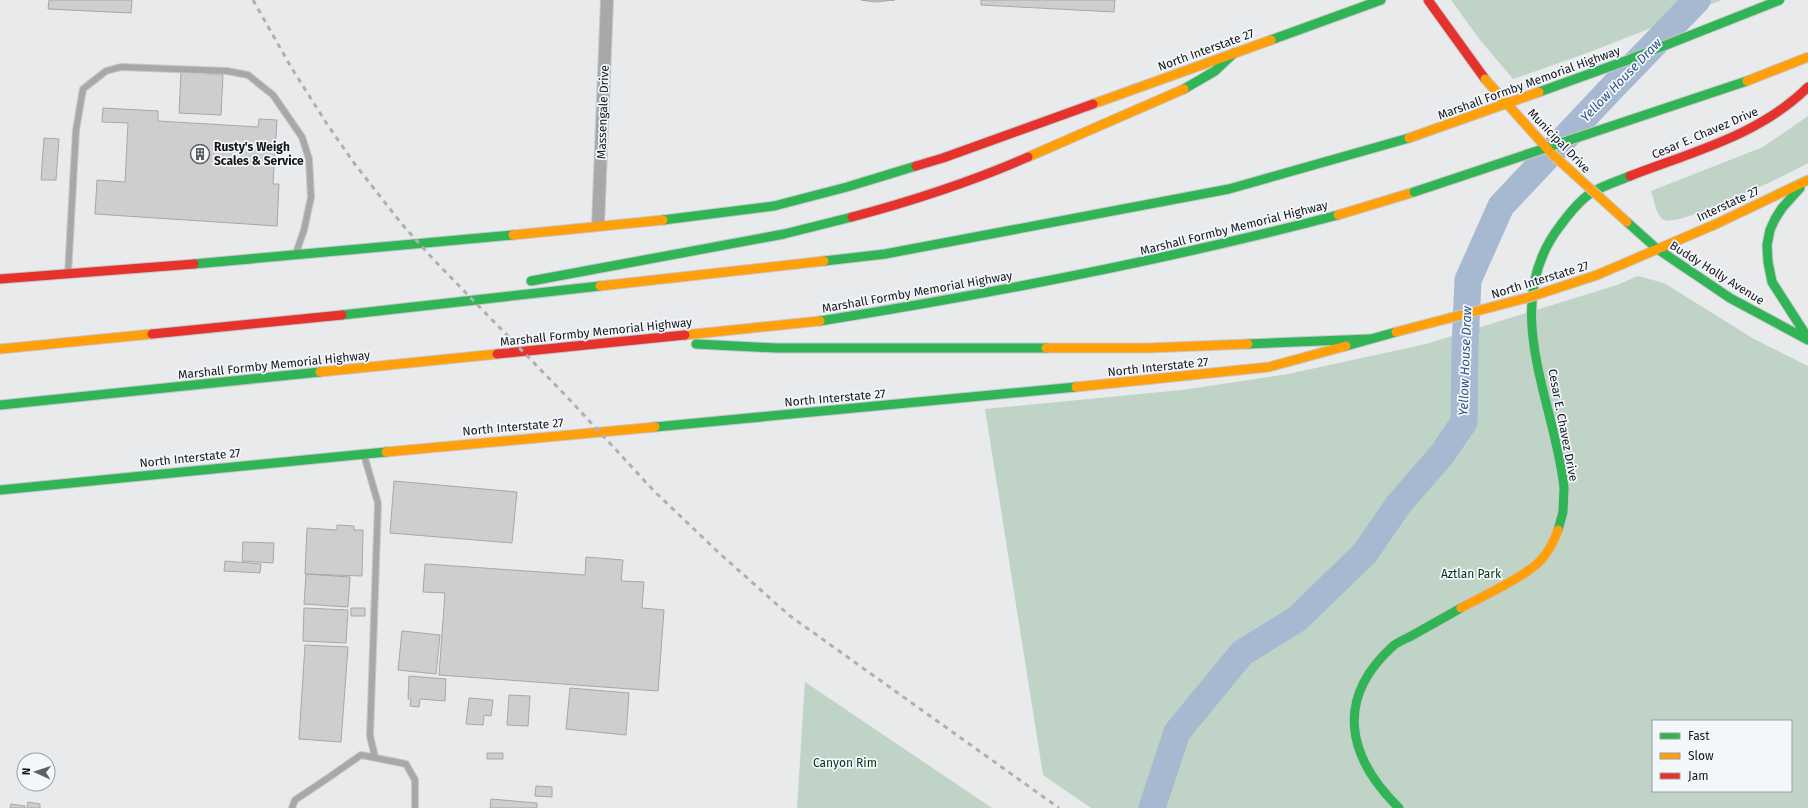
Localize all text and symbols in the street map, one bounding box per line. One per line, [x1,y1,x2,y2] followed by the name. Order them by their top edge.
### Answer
[1156,26,1256,74] street label: North Interstate 27
[1577,35,1665,125] water label: Yellow House Draw
[1436,43,1622,123] street label: Marshall Formby Memorial Highway
[594,65,612,159] street label: Massengale Drive
[1650,104,1760,162] street label: Cesar E. Chavez Drive
[1525,106,1593,176] street label: Municipal Drive
[214,140,304,168] place label: Rusty's Weigh Scales & Service
[189,143,211,165] building icon: Rusty's Weigh Scales & Service
[1695,183,1761,225] street label: Interstate 27
[1139,198,1329,258] street label: Marshall Formby Memorial Highway
[1667,238,1767,308] street label: Buddy Holly Avenue
[1489,258,1591,302] street label: North Interstate 27
[821,268,1013,316] street label: Marshall Formby Memorial Highway
[1456,305,1474,416] water label: Yellow House Draw
[499,315,693,349] street label: Marshall Formby Memorial Highway
[177,348,371,382] street label: Marshall Formby Memorial Highway
[1107,355,1209,379] street label: North Interstate 27
[1545,368,1581,482] street label: Cesar E. Chavez Drive
[784,387,886,409] street label: North Interstate 27
[462,416,564,438] street label: North Interstate 27
[139,446,241,470] street label: North Interstate 27
[1441,567,1502,581] park label: Aztlan Park
[1652,720,1792,792] legend
[1688,729,1710,743] text: Fast
[1688,749,1714,763] text: Slow
[16,752,56,792] north arrow
[813,756,877,770] park label: Canyon Rim
[20,768,33,775] text: N
[1688,769,1708,783] text: Jam

